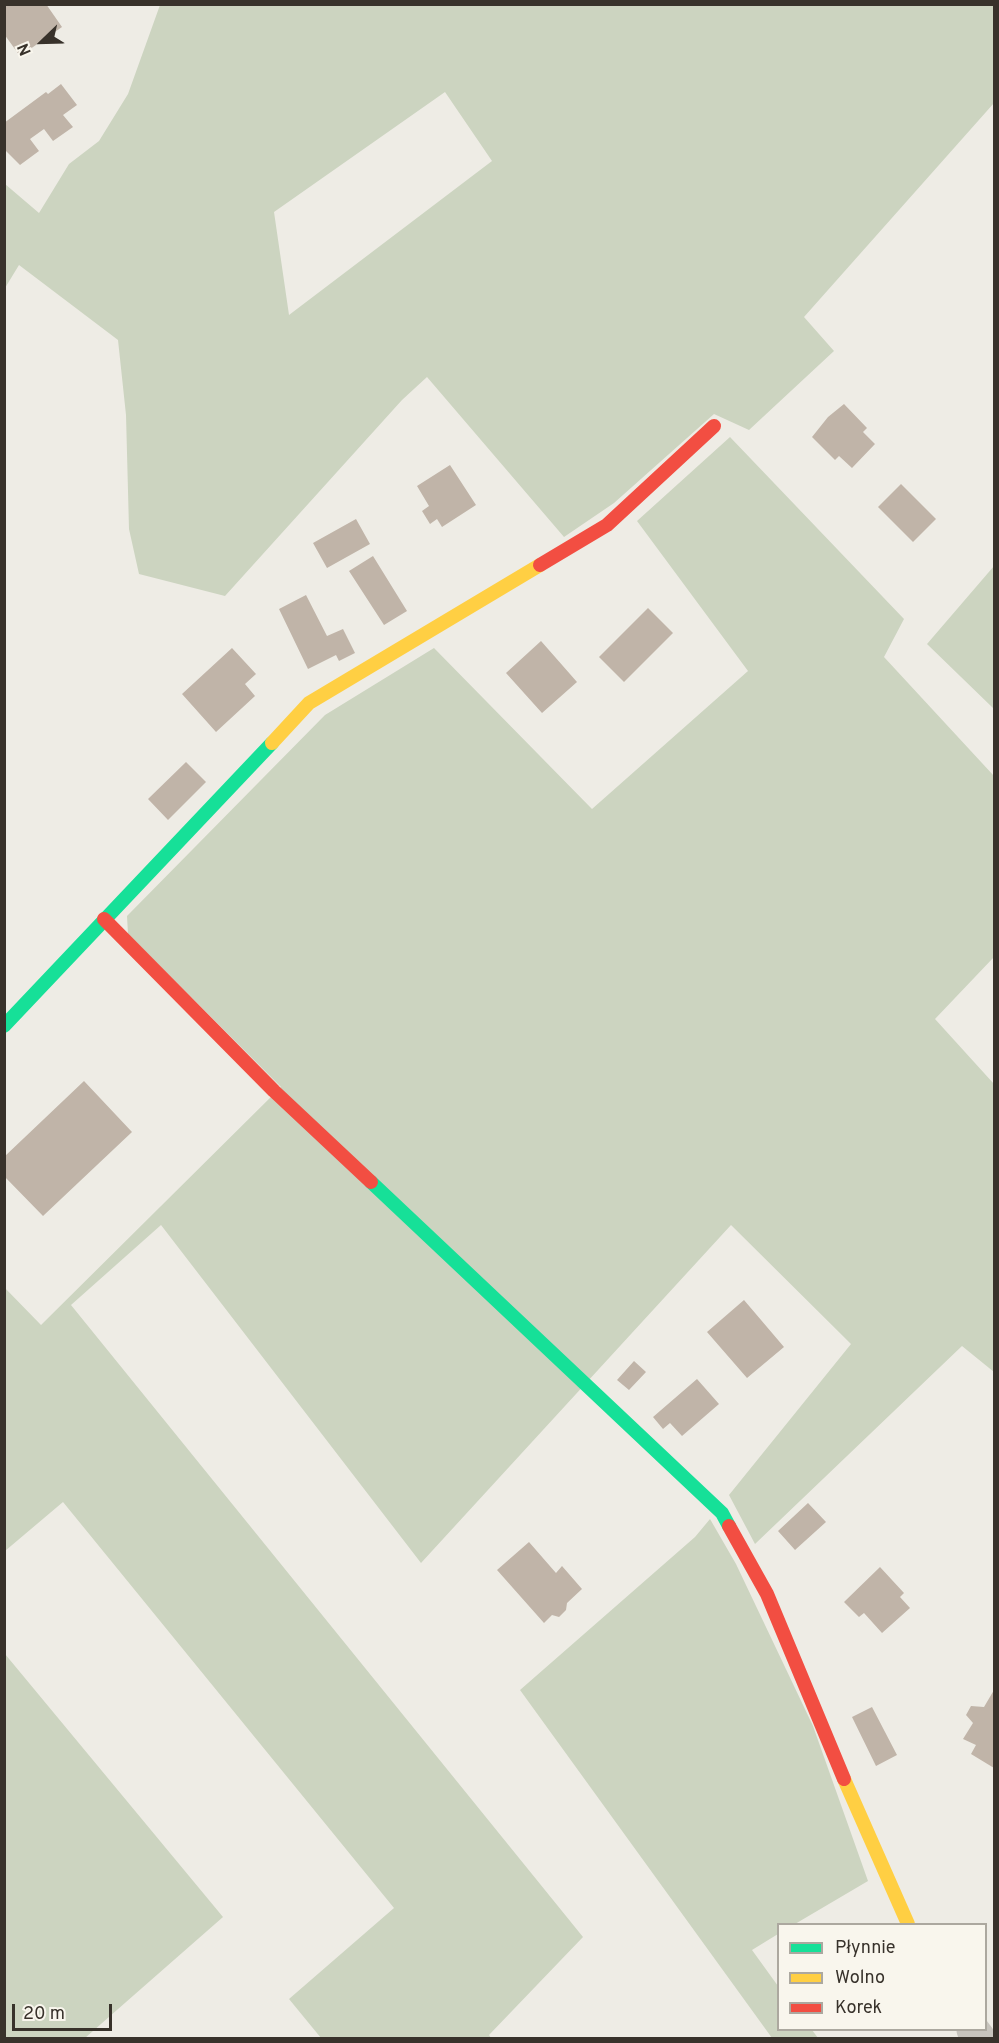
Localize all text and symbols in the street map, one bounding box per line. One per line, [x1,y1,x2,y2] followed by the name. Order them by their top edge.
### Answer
[12,12,72,72] north arrow
[14,40,37,58] text: N
[777,1923,987,2031] legend
[835,1937,896,1960] text: Płynnie
[835,1967,885,1990] text: Wolno
[15,1992,116,2030] scale bar
[835,1997,882,2020] text: Korek
[23,2003,65,2026] text: 20 m

